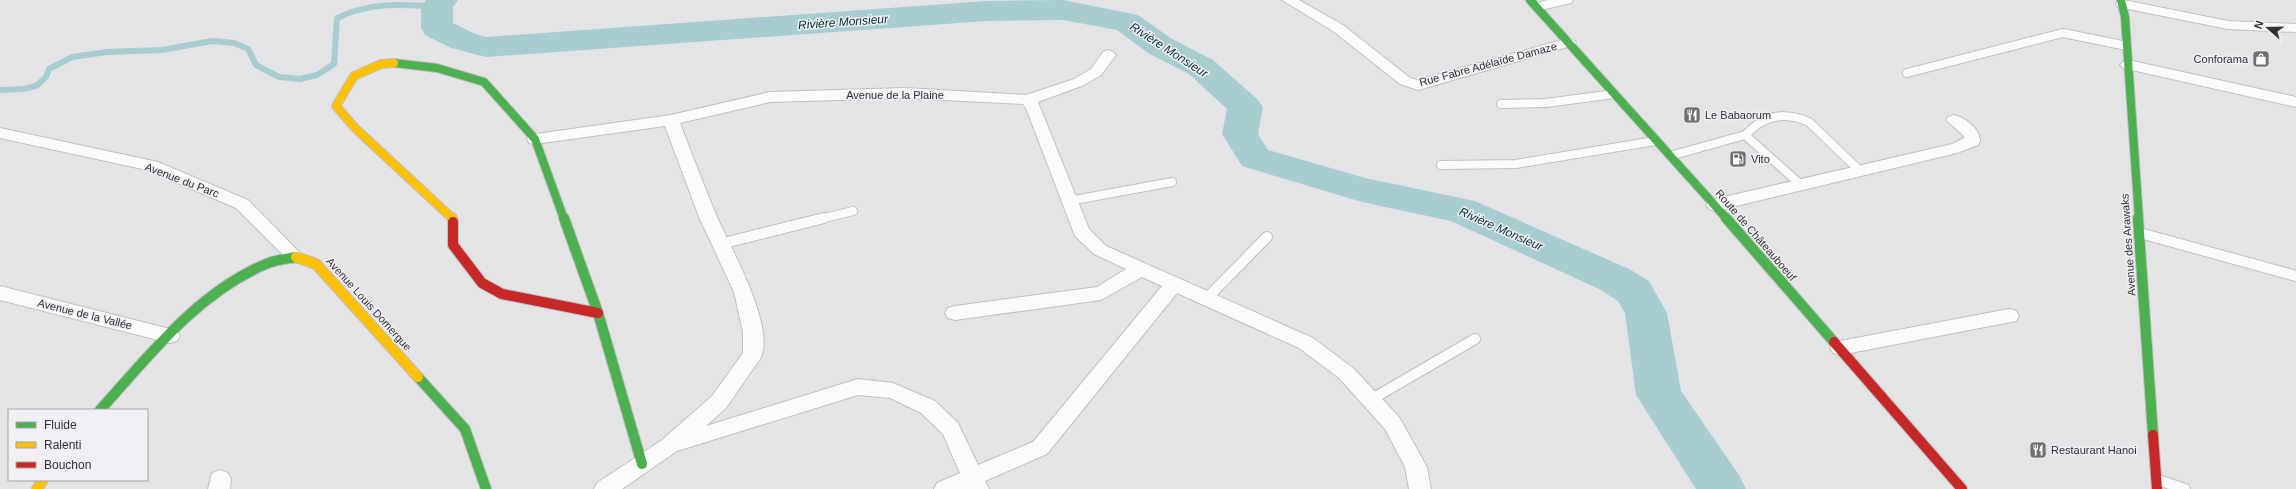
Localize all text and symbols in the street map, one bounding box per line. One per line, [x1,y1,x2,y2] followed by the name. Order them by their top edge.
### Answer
[2248,8,2288,48] north arrow
[798,12,889,32] water label: Rivière Monsieur
[2252,19,2266,30] text: N
[1127,20,1211,81] water label: Rivière Monsieur
[1418,40,1558,88] street label: Rue Fabre Adélaïde Damaze
[2251,49,2271,69] shop icon: Conforama
[2194,53,2249,65] place label: Conforama
[846,89,944,101] street label: Avenue de la Plaine
[1682,105,1702,125] restaurant icon: Le Babaorum
[1705,109,1771,121] place label: Le Babaorum
[1728,149,1748,169] fuel station icon: Vito
[1751,153,1770,165] place label: Vito
[143,160,221,200] street label: Avenue du Parc
[1713,187,1799,284] street label: Route de Châteauboeuf
[2118,193,2138,297] street label: Avenue des Arawaks
[1457,204,1546,254] water label: Rivière Monsieur
[324,255,414,353] street label: Avenue Louis Domergue
[37,296,133,332] street label: Avenue de la Vallée
[8,409,148,481] legend
[44,418,77,432] text: Fluide
[44,438,81,452] text: Ralenti
[2028,440,2048,460] restaurant icon: Restaurant Hanoi
[2051,444,2137,456] place label: Restaurant Hanoi
[44,458,91,472] text: Bouchon

